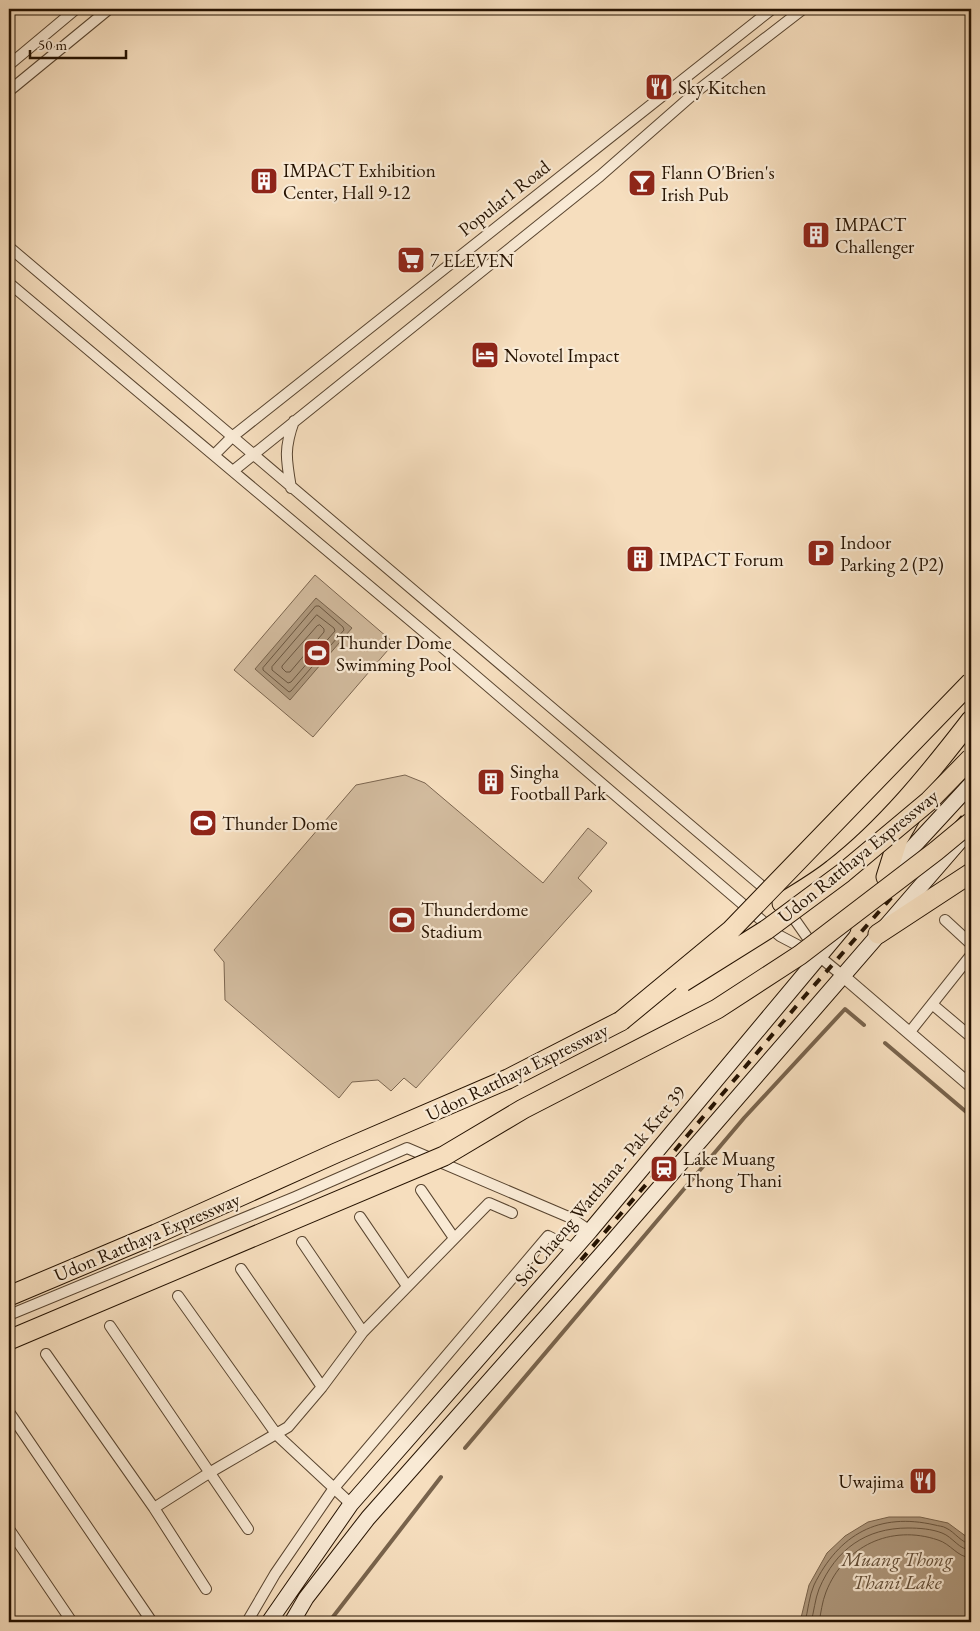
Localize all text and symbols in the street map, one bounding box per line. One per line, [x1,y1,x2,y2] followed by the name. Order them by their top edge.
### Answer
[30,28,126,60] scale bar
[38,35,67,54] text: 50 m
[644,72,674,102] restaurant icon: Sky Kitchen
[678,75,766,100] place label: Sky Kitchen
[453,154,555,242] street label: Popular1 Road
[283,158,436,205] place label: IMPACT Exhibition Center, Hall 9-12
[661,160,775,207] place label: Flann O'Brien's Irish Pub
[249,166,279,196] building icon: IMPACT Exhibition Center, Hall 9-12
[627,168,657,198] bar icon: Flann O'Brien's Irish Pub
[835,212,915,259] place label: IMPACT Challenger
[801,220,831,250] building icon: IMPACT Challenger
[396,245,426,275] supermarket icon: 7 ELEVEN
[430,248,514,273] place label: 7 ELEVEN
[470,340,500,370] hotel icon: Novotel Impact
[504,343,619,368] place label: Novotel Impact
[840,530,944,577] place label: Indoor Parking 2 (P2)
[806,538,836,568] parking icon: Indoor Parking 2 (P2)
[625,544,655,574] building icon: IMPACT Forum
[659,547,784,572] place label: IMPACT Forum
[336,630,452,677] place label: Thunder Dome Swimming Pool
[302,638,332,668] sports icon: Thunder Dome Swimming Pool
[510,759,607,806] place label: Singha Football Park
[476,767,506,797] building icon: Singha Football Park
[773,783,944,929] street label: Udon Ratthaya Expressway
[188,808,218,838] sports icon: Thunder Dome
[222,811,338,836] place label: Thunder Dome
[421,897,528,944] place label: Thunderdome Stadium
[387,905,417,935] sports icon: Thunderdome Stadium
[422,1017,613,1127] street label: Udon Ratthaya Expressway
[509,1081,691,1291] street label: Soi Chaeng Watthana - Pak Kret 39
[683,1146,782,1193] place label: Lake Muang Thong Thani
[649,1154,679,1184] station icon: Lake Muang Thong Thani
[50,1186,244,1288] street label: Udon Ratthaya Expressway
[908,1466,938,1496] restaurant icon: Uwajima
[839,1469,904,1494] place label: Uwajima
[841,1546,953,1595] water label: Muang Thong Thani Lake

